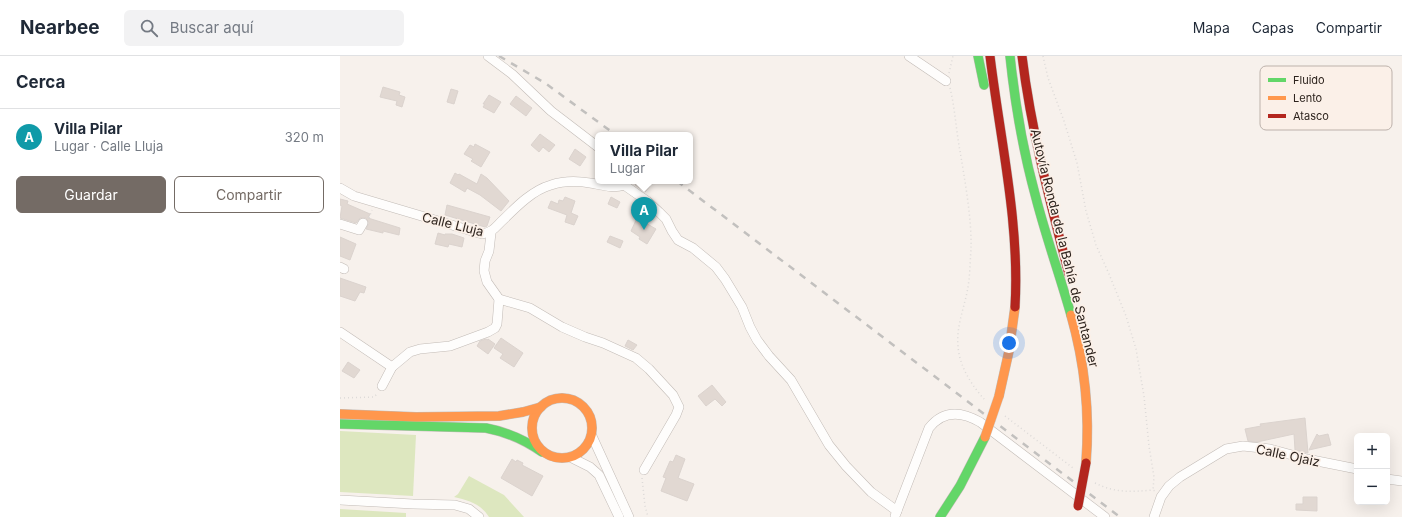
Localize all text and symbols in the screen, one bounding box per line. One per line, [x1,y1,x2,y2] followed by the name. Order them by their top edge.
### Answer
[124,10,404,46] search box
[20,16,100,39] text: Nearbee
[138,17,160,39] icon: search
[170,18,253,37] text: Buscar aquí
[1193,19,1230,36] text: Mapa
[1252,19,1294,36] text: Capas
[1316,19,1382,36] text: Compartir
[1260,66,1392,130] legend
[16,72,65,92] text: Cerca
[1293,73,1325,87] text: Fluido
[1293,91,1323,105] text: Lento
[1293,109,1329,123] text: Atasco
[54,119,122,138] text: Villa Pilar
[1028,127,1102,369] street label: Autovía Ronda de la Bahía de Santander
[24,129,34,145] text: A
[285,129,324,145] text: 320 m
[595,132,693,184] popup
[54,138,163,154] text: Lugar · Calle Lluja
[610,141,678,160] text: Villa Pilar
[610,160,645,176] text: Lugar
[16,176,166,213] button: Guardar
[174,176,324,213] button: Compartir
[631,197,657,230] pin: A
[421,209,485,239] street label: Calle Lluja
[999,333,1019,353] your location
[1354,433,1390,505] map controls
[1354,433,1390,469] button: +
[1255,440,1321,470] street label: Calle Ojaiz
[1354,469,1390,505] button: −

